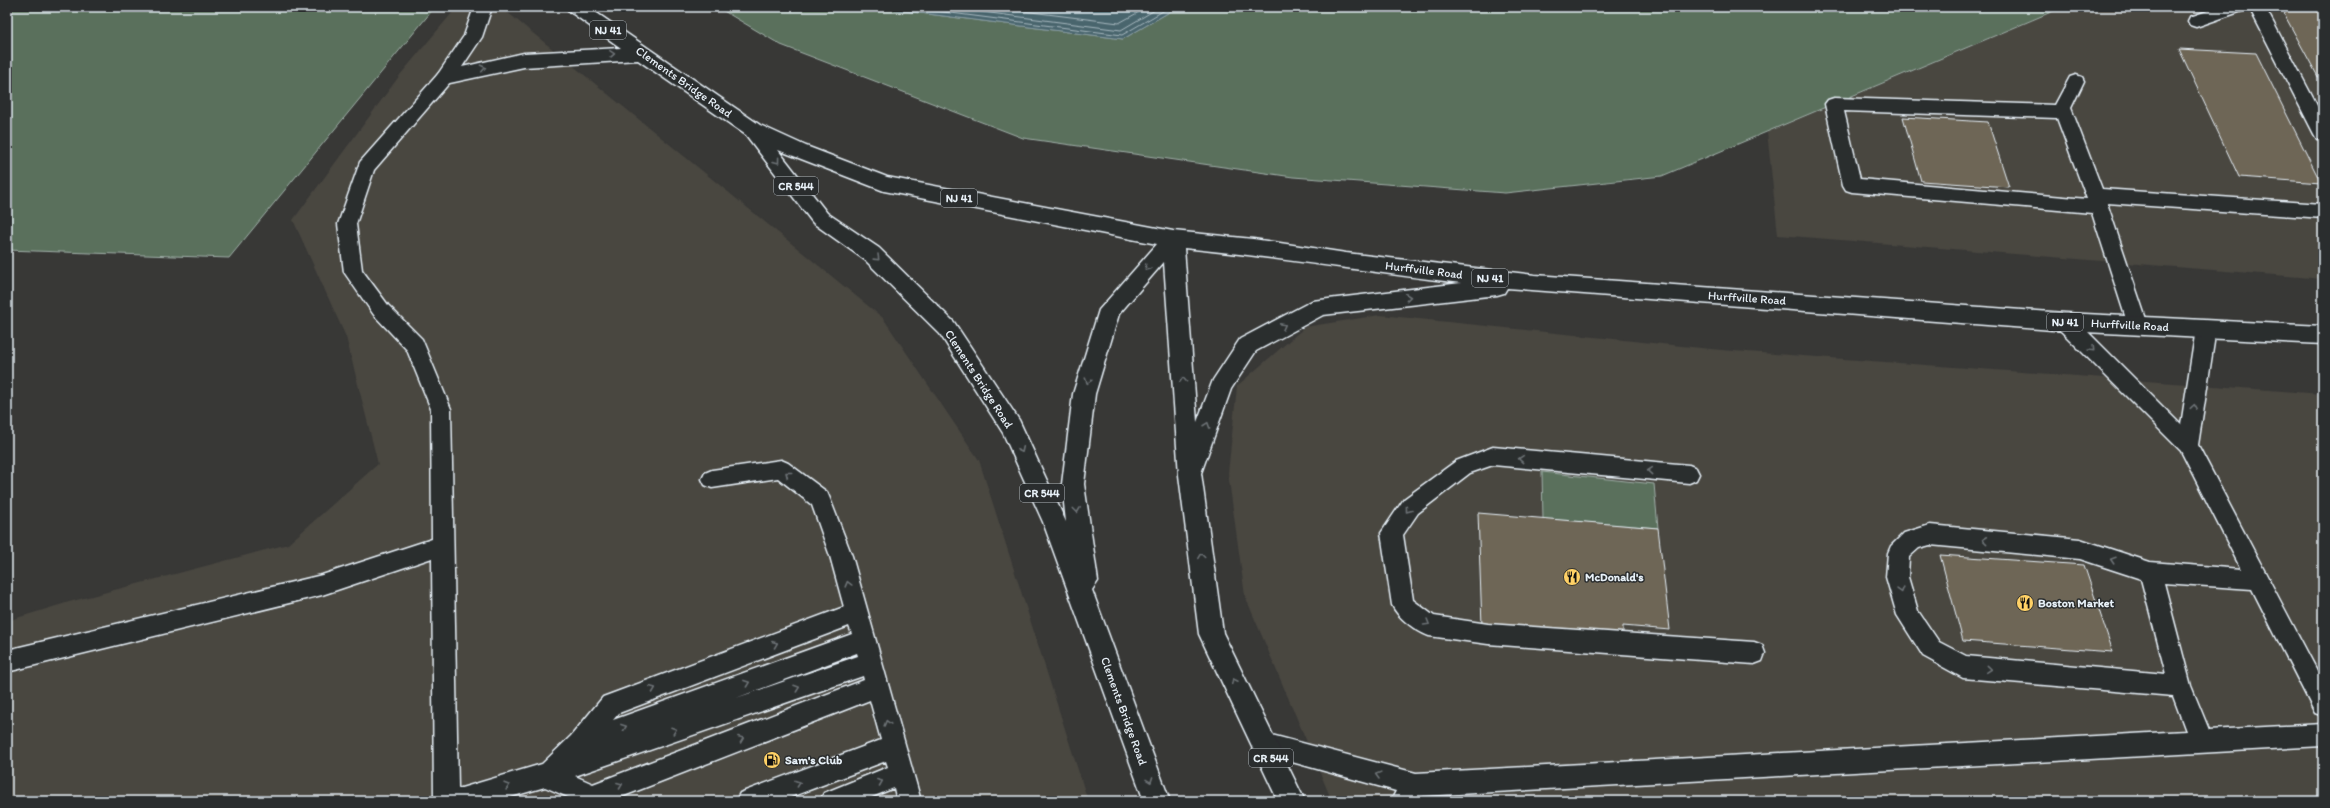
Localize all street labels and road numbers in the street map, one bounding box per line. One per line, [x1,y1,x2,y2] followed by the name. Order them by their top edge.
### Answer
[590,21,626,39] road number: NJ 41
[633,43,735,121] street label: Clements Bridge Road
[774,177,818,195] road number: CR 544
[941,189,977,207] road number: NJ 41
[1384,258,1464,282] street label: Hurffville Road
[1472,269,1508,287] road number: NJ 41
[1708,288,1787,308] street label: Hurffville Road
[2047,313,2083,331] road number: NJ 41
[2091,316,2170,334] street label: Hurffville Road
[942,327,1016,431] street label: Clements Bridge Road
[1020,484,1064,502] road number: CR 544
[1098,655,1150,768] street label: Clements Bridge Road
[1249,749,1293,767] road number: CR 544

